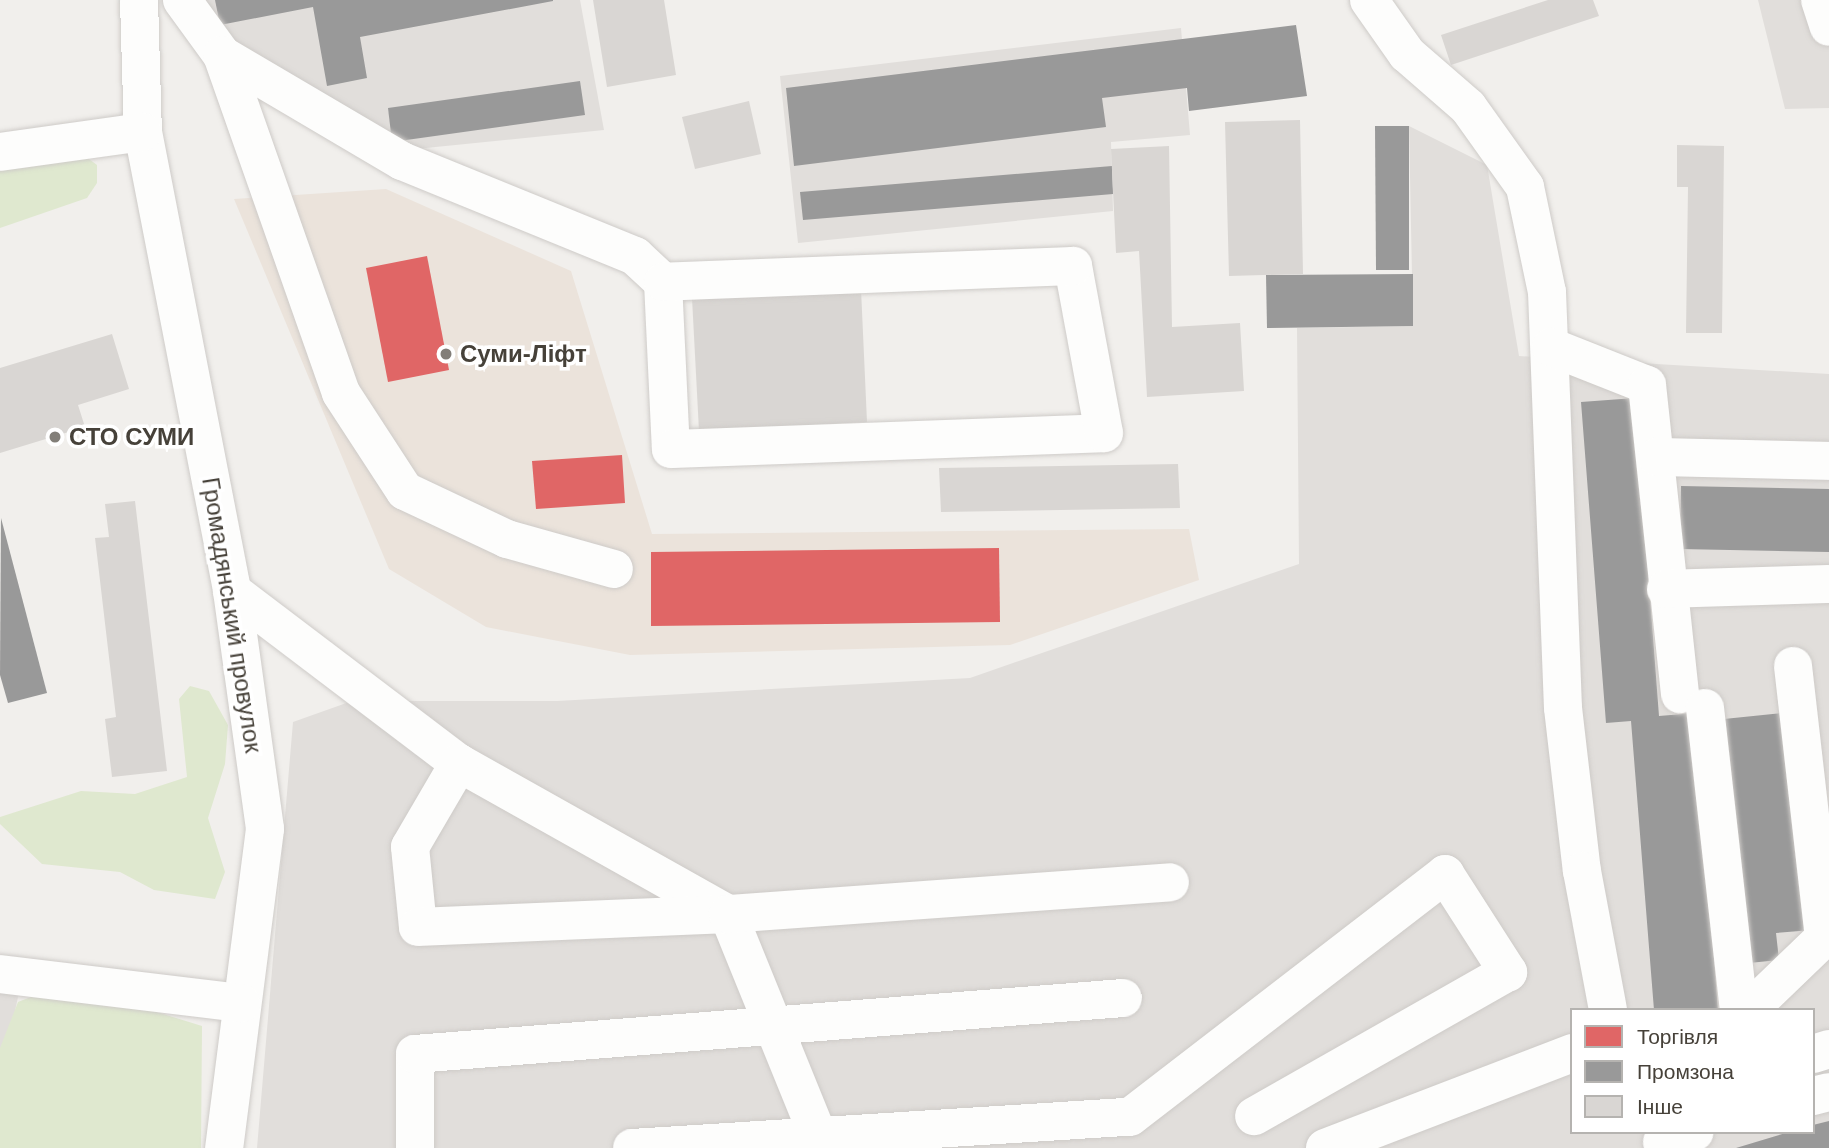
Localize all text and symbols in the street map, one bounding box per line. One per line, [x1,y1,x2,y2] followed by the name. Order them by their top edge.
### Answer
[460,340,587,368] place label: Суми-Ліфт
[438,346,454,362] marker: Суми-Ліфт
[69,423,194,451] place label: СТО СУМИ
[47,429,63,445] marker: СТО СУМИ
[196,475,268,755] street label: Громадянський провулок
[1570,1008,1815,1134] legend
[1637,1025,1718,1048] text: Торгівля
[1637,1060,1734,1083] text: Промзона
[1637,1095,1683,1118] text: Інше

